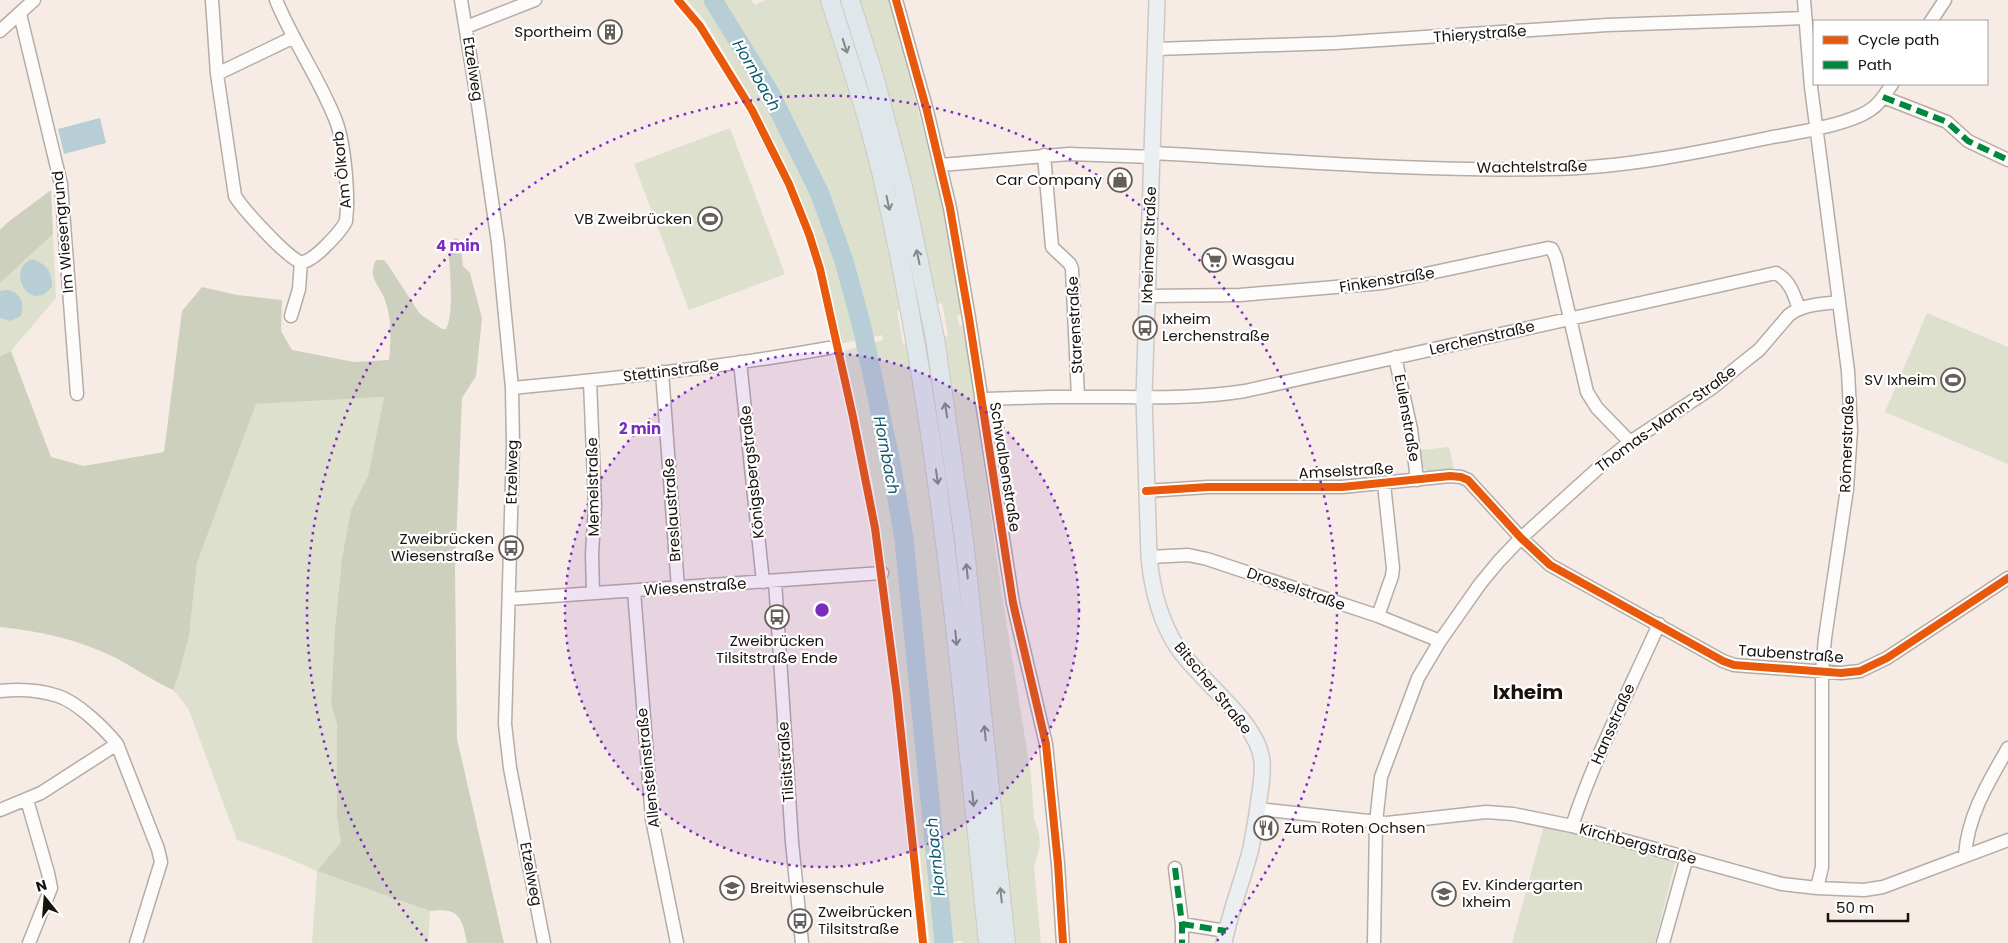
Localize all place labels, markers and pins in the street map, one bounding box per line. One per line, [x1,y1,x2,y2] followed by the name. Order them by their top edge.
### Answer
[597,19,623,45] building icon: Sportheim
[514,21,592,42] place label: Sportheim
[1107,167,1133,193] shop icon: Car Company
[996,169,1103,190] place label: Car Company
[697,206,723,232] sports icon: VB Zweibrücken
[574,208,692,229] place label: VB Zweibrücken
[1201,247,1227,273] supermarket icon: Wasgau
[1232,249,1295,270] place label: Wasgau
[1162,308,1270,346] place label: Ixheim Lerchenstraße
[1132,315,1158,341] bus stop icon: Ixheim Lerchenstraße
[1940,367,1966,393] sports icon: SV Ixheim
[1864,369,1936,390] place label: SV Ixheim
[391,528,494,566] place label: Zweibrücken Wiesenstraße
[498,535,524,561] bus stop icon: Zweibrücken Wiesenstraße
[813,601,831,619] centre of rings
[764,604,790,630] bus stop icon: Zweibrücken Tilsitstraße Ende
[716,630,838,668] place label: Zweibrücken Tilsitstraße Ende
[1253,815,1279,841] restaurant icon: Zum Roten Ochsen
[1284,817,1425,838] place label: Zum Roten Ochsen
[1462,874,1583,912] place label: Ev. Kindergarten Ixheim
[719,875,745,901] school or university icon: Breitwiesenschule
[750,877,884,898] place label: Breitwiesenschule
[1431,881,1457,907] school or university icon: Ev. Kindergarten Ixheim
[818,901,912,939] place label: Zweibrücken Tilsitstraße
[787,908,813,934] bus stop icon: Zweibrücken Tilsitstraße

